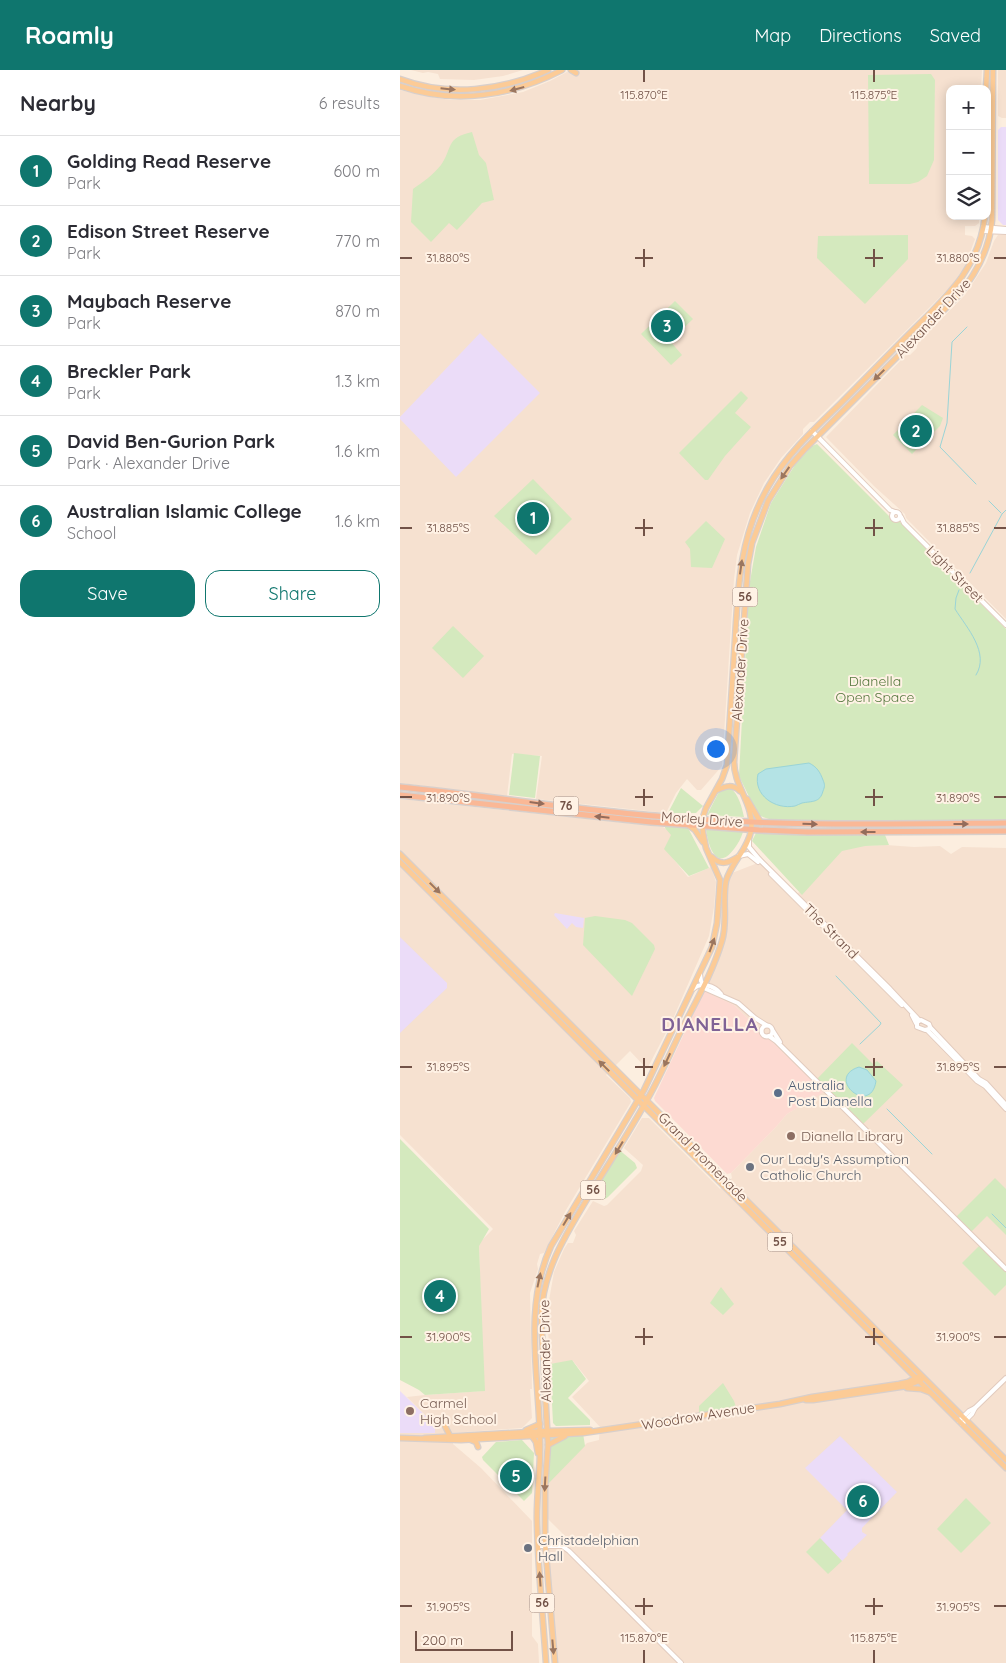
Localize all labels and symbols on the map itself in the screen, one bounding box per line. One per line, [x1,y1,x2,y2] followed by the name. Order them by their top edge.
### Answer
[440,85,456,93] one-way arrow
[510,85,525,93] one-way arrow
[620,87,668,102] text: 115.870°E
[851,87,898,102] text: 115.875°E
[426,250,470,265] text: 31.880°S
[936,250,980,265] text: 31.880°S
[891,274,975,362] street label: Alexander Drive
[651,307,683,345] pin: 3
[873,369,885,381] one-way arrow
[900,412,932,450] pin: 2
[780,466,790,479] one-way arrow
[517,499,549,537] pin: 1
[426,520,470,535] text: 31.885°S
[936,520,980,535] text: 31.885°S
[922,541,988,607] street label: Light Street
[737,559,745,575] one-way arrow
[732,588,758,606] road number: 56
[727,618,753,722] street label: Alexander Drive
[835,672,915,706] park label: Dianella Open Space
[703,736,729,762] your location
[426,790,470,805] text: 31.890°S
[936,790,980,805] text: 31.890°S
[554,796,578,816] road number: 76
[530,799,546,807] one-way arrow
[661,807,744,831] street label: Morley Drive
[594,813,610,821] one-way arrow
[802,820,818,828] one-way arrow
[953,820,969,828] one-way arrow
[859,828,875,836] one-way arrow
[429,882,441,894] one-way arrow
[800,900,862,962] street label: The Strand
[708,937,716,952] one-way arrow
[661,1012,759,1036] district label: DIANELLA
[663,1053,671,1067] one-way arrow
[426,1059,470,1074] text: 31.895°S
[936,1059,980,1074] text: 31.895°S
[598,1060,610,1072] one-way arrow
[788,1076,872,1110] place label: Australia Post Dianella
[772,1087,784,1099] marker: Australia Post Dianella
[654,1108,752,1206] street label: Grand Promenade
[801,1127,903,1145] place label: Dianella Library
[785,1130,797,1142] marker: Dianella Library
[614,1141,623,1154] one-way arrow
[760,1150,909,1184] place label: Our Lady's Assumption Catholic Church
[744,1161,756,1173] marker: Our Lady's Assumption Catholic Church
[580,1180,606,1200] road number: 56
[562,1213,571,1226] one-way arrow
[768,1232,792,1252] road number: 55
[535,1273,543,1288] one-way arrow
[424,1277,456,1315] pin: 4
[535,1299,555,1402] street label: Alexander Drive
[426,1329,471,1344] text: 31.900°S
[936,1329,981,1344] text: 31.900°S
[420,1394,497,1428] place label: Carmel High School
[640,1398,756,1434] street label: Woodrow Avenue
[404,1405,416,1417] marker: Carmel High School
[500,1457,532,1495] pin: 5
[541,1476,549,1492] one-way arrow
[847,1482,879,1520] pin: 6
[538,1531,639,1565] place label: Christadelphian Hall
[522,1542,534,1554] marker: Christadelphian Hall
[536,1571,544,1587] one-way arrow
[530,1594,554,1612] road number: 56
[426,1599,470,1614] text: 31.905°S
[936,1599,980,1614] text: 31.905°S
[415,1628,512,1651] scale bar
[620,1630,668,1645] text: 115.870°E
[851,1630,898,1645] text: 115.875°E
[550,1639,558,1655] one-way arrow

